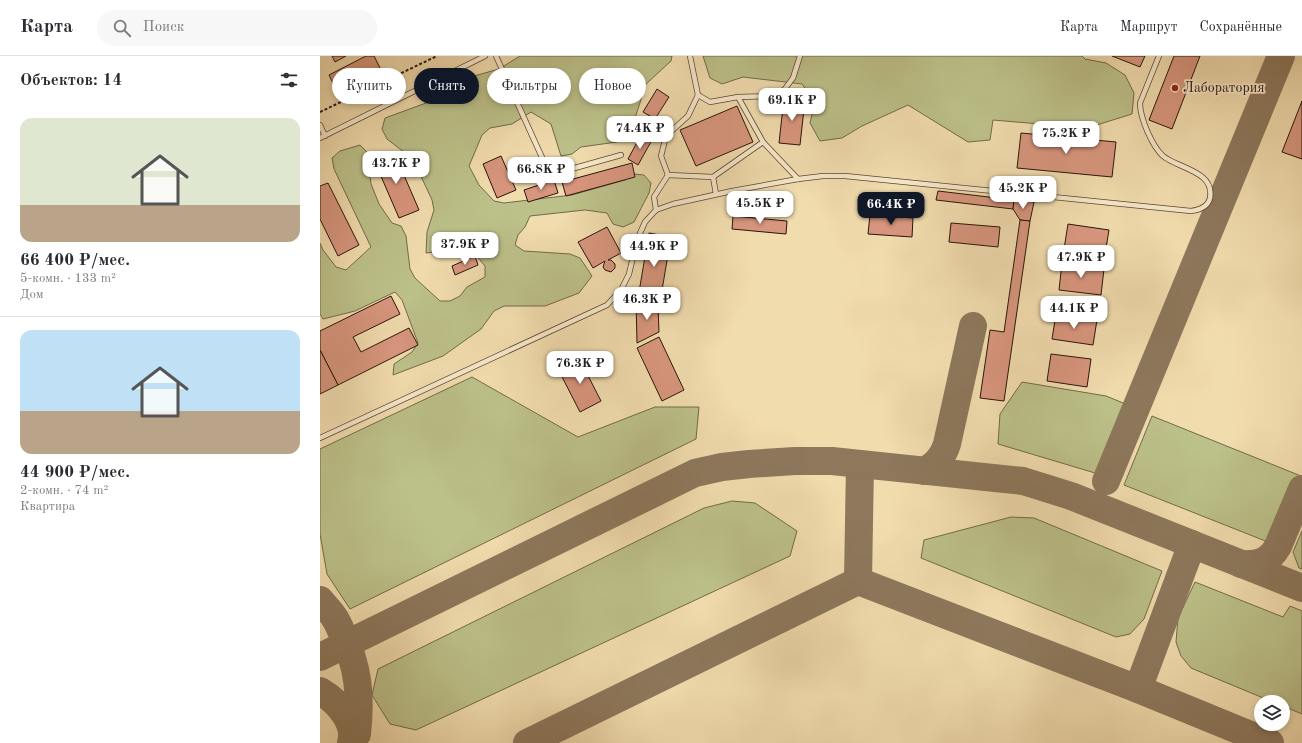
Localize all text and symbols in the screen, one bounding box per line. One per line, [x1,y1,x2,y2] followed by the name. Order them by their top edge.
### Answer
[97,10,377,46] search box
[111,17,133,39] icon: search
[20,18,73,37] text: Карта
[143,20,184,35] text: Поиск
[1060,20,1098,34] text: Карта
[1120,20,1177,34] text: Маршрут
[1199,20,1282,34] text: Сохранённые
[332,68,406,104] chip: Купить
[414,68,479,104] chip: Снять
[487,68,571,104] chip: Фильтры
[579,68,646,104] chip: Новое
[278,69,300,91] icon: filters
[20,72,122,89] text: Объектов: 14
[1183,81,1264,95] place label: Лаборатория
[1170,83,1180,93] marker: Лаборатория
[755,88,829,122] pin: 69.1K ₽
[767,94,817,107] text: 69.1K ₽
[603,116,677,150] pin: 74.4K ₽
[1029,121,1103,155] pin: 75.2K ₽
[615,122,665,135] text: 74.4K ₽
[1041,127,1091,140] text: 75.2K ₽
[124,144,196,216] icon: home
[359,151,433,185] pin: 43.7K ₽
[371,157,421,170] text: 43.7K ₽
[504,157,578,191] pin: 66.8K ₽
[516,163,566,176] text: 66.8K ₽
[986,176,1060,210] pin: 45.2K ₽
[998,182,1048,195] text: 45.2K ₽
[723,191,797,225] pin: 45.5K ₽
[854,192,928,226] pin: 66.4K ₽
[735,197,785,210] text: 45.5K ₽
[866,198,916,211] text: 66.4K ₽
[428,232,502,266] pin: 37.9K ₽
[617,234,691,268] pin: 44.9K ₽
[440,238,490,251] text: 37.9K ₽
[629,240,679,253] text: 44.9K ₽
[1044,245,1118,279] pin: 47.9K ₽
[1056,251,1106,264] text: 47.9K ₽
[20,252,130,269] text: 66 400 ₽/мес.
[20,272,116,285] text: 5-комн. · 133 m²
[610,287,684,321] pin: 46.3K ₽
[20,288,44,301] text: Дом
[622,293,672,306] text: 46.3K ₽
[1037,296,1111,330] pin: 44.1K ₽
[1049,302,1099,315] text: 44.1K ₽
[543,351,617,385] pin: 76.3K ₽
[124,356,196,428] icon: home
[555,357,605,370] text: 76.3K ₽
[20,464,130,481] text: 44 900 ₽/мес.
[20,484,108,497] text: 2-комн. · 74 m²
[20,500,75,513] text: Квартира
[1254,695,1290,731] map controls
[1254,695,1290,731] button: layers

